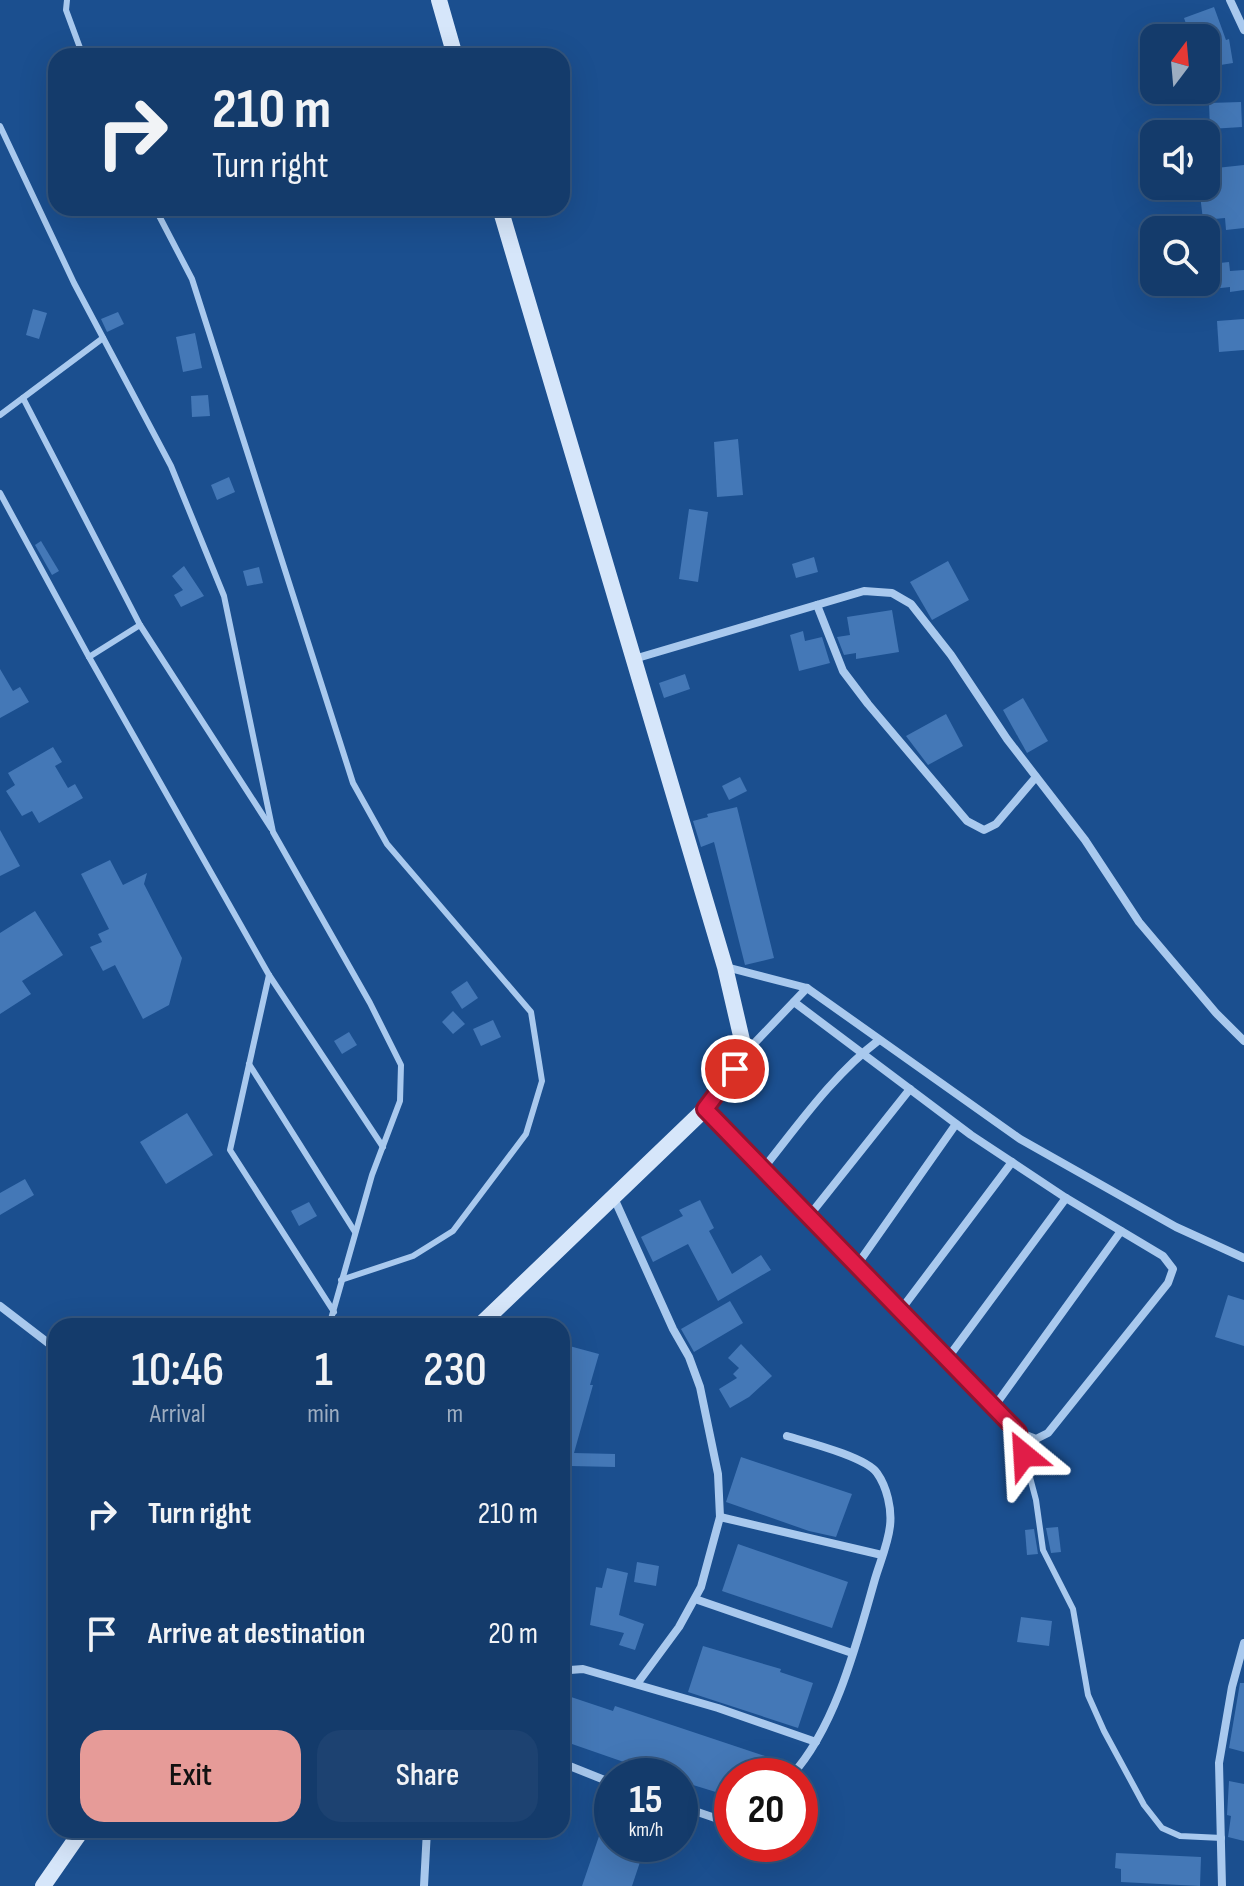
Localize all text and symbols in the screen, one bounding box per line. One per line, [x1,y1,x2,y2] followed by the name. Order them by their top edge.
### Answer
[1140,24,1220,104] north arrow
[1140,24,1220,296] map controls
[212,77,331,144] text: 210 m
[80,80,184,184] icon: right
[1140,120,1220,200] button: sound
[212,145,329,188] text: Turn right
[1140,216,1220,296] button: search
[701,1035,769,1103] pin
[713,1047,757,1091] icon: arrive
[131,1342,224,1399] text: 10:46
[315,1342,333,1399] text: 1
[423,1342,487,1399] text: 230
[150,1399,206,1430] text: Arrival
[307,1399,340,1430] text: min
[447,1399,463,1430] text: m
[982,1413,1066,1497] position arrow
[80,1492,124,1536] icon: right
[148,1496,251,1532] text: Turn right
[478,1496,538,1532] text: 210 m
[80,1612,124,1656] icon: arrive
[148,1616,365,1652] text: Arrive at destination
[488,1616,538,1652] text: 20 m
[80,1730,301,1822] button: Exit
[317,1730,538,1822] button: Share
[714,1758,818,1862] speed limit sign: 20
[629,1776,663,1824] text: 15
[629,1818,663,1842] text: km/h

